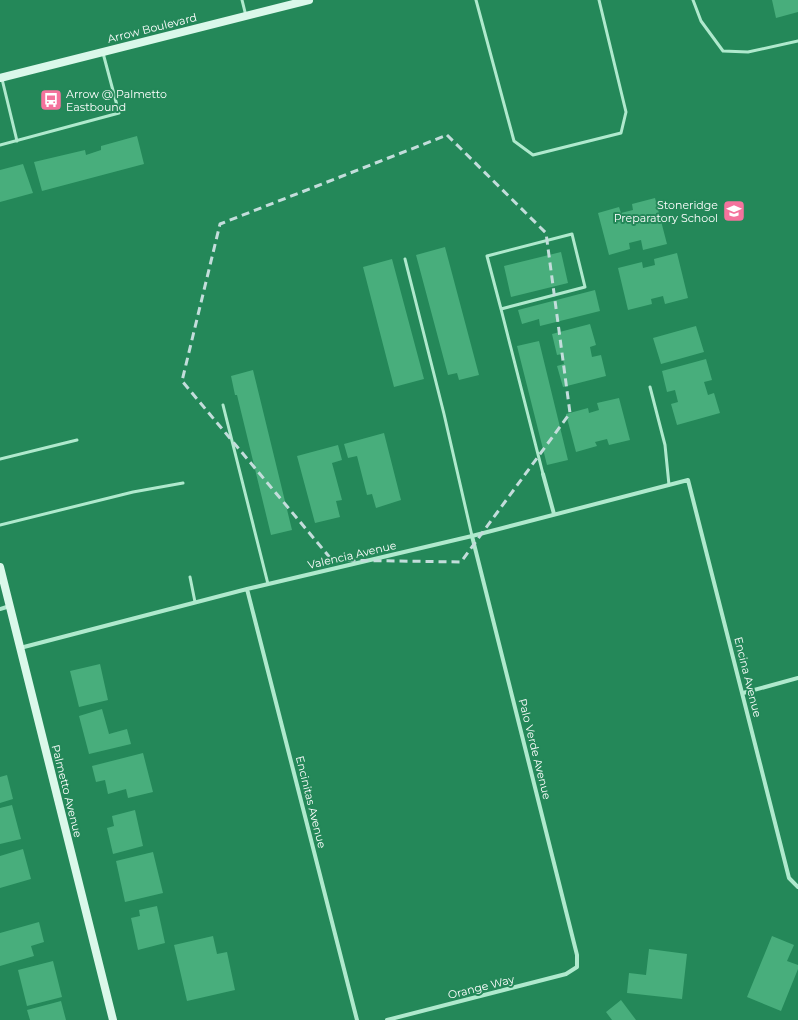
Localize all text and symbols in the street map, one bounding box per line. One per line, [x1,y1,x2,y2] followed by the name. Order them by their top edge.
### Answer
[106,10,198,46] street label: Arrow Boulevard
[38,87,64,113] bus stop icon: Arrow @ Palmetto Eastbound
[66,87,167,114] place label: Arrow @ Palmetto Eastbound
[614,198,718,225] place label: Stoneridge Preparatory School
[721,198,747,224] school or university icon: Stoneridge Preparatory School
[306,538,398,572] street label: Valencia Avenue
[731,635,765,719] street label: Encina Avenue
[516,697,554,801] street label: Palo Verde Avenue
[49,743,85,839] street label: Palmetto Avenue
[293,754,329,850] street label: Encinitas Avenue
[446,972,516,1002] street label: Orange Way

